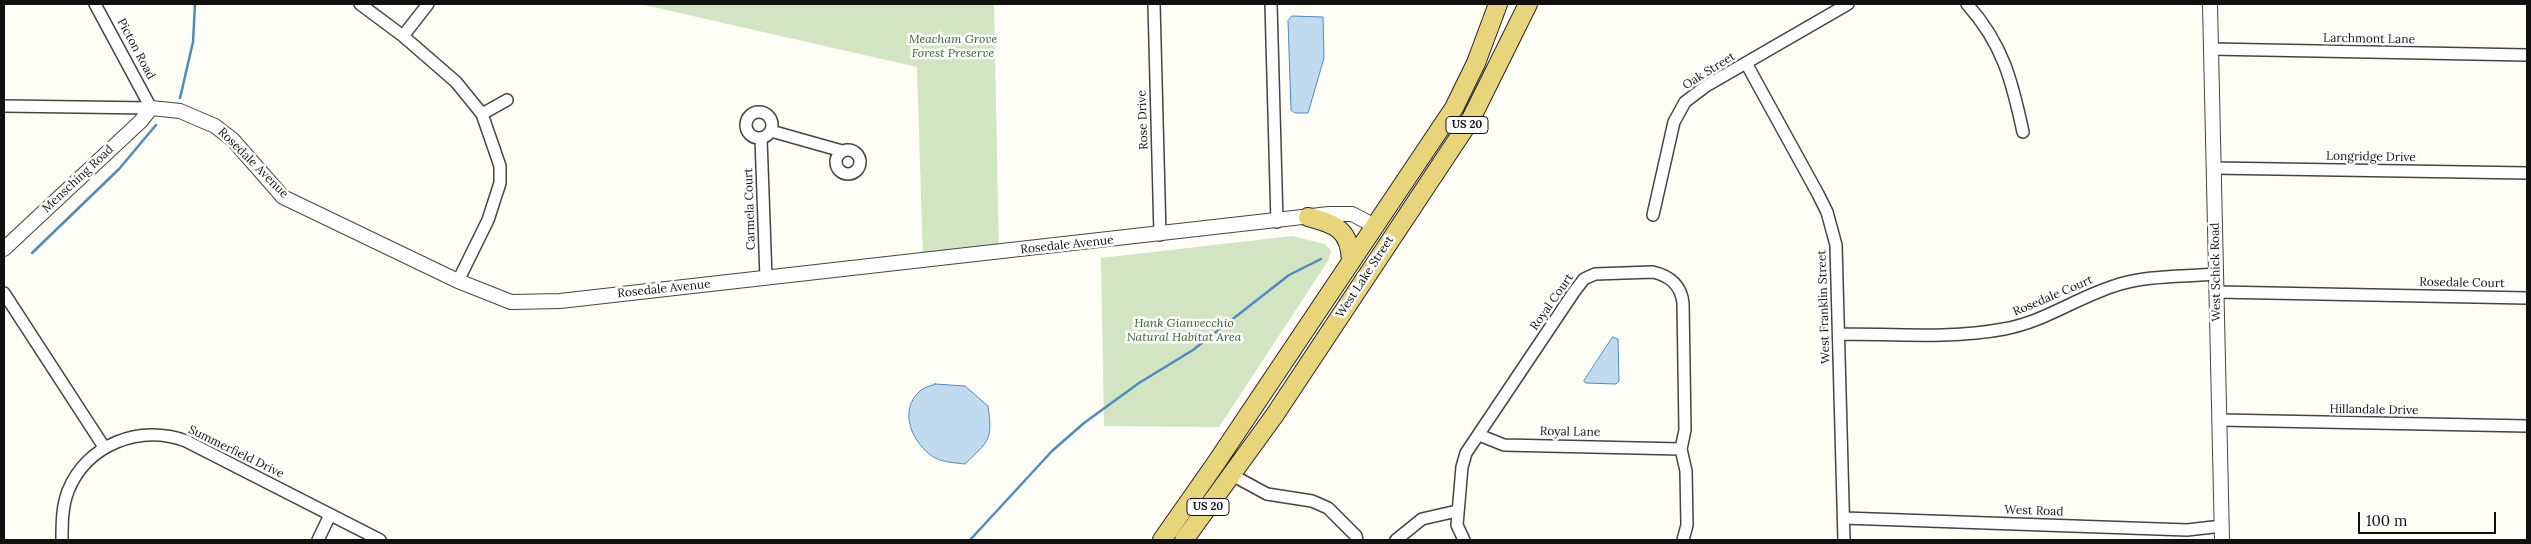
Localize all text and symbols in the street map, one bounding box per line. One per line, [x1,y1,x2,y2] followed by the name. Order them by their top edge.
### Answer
[114,16,158,82] street label: Picton Road
[2323,31,2415,47] street label: Larchmont Lane
[909,33,997,61] park label: Meacham Grove Forest Preserve
[1680,49,1738,93] street label: Oak Street
[1135,90,1151,150] street label: Rose Drive
[1446,116,1488,134] road number: US 20
[215,125,291,201] street label: Rosedale Avenue
[39,142,117,216] street label: Mensching Road
[2326,149,2416,165] street label: Longridge Drive
[741,168,759,250] street label: Carmela Court
[2208,222,2224,322] street label: West Schick Road
[1020,233,1114,257] street label: Rosedale Avenue
[1333,233,1397,321] street label: West Lake Street
[1815,250,1833,364] street label: West Franklin Street
[1527,271,1577,333] street label: Royal Court
[2011,273,2095,319] street label: Rosedale Court
[2419,275,2505,291] street label: Rosedale Court
[617,277,711,301] street label: Rosedale Avenue
[1127,317,1241,345] park label: Hank Gianvecchio Natural Habitat Area
[2329,402,2419,418] street label: Hillandale Drive
[186,423,286,481] street label: Summerfield Drive
[1540,424,1600,440] street label: Royal Lane
[1187,498,1229,516] road number: US 20
[2361,502,2498,534] scale bar
[2004,503,2064,519] street label: West Road
[2366,511,2407,530] text: 100 m

